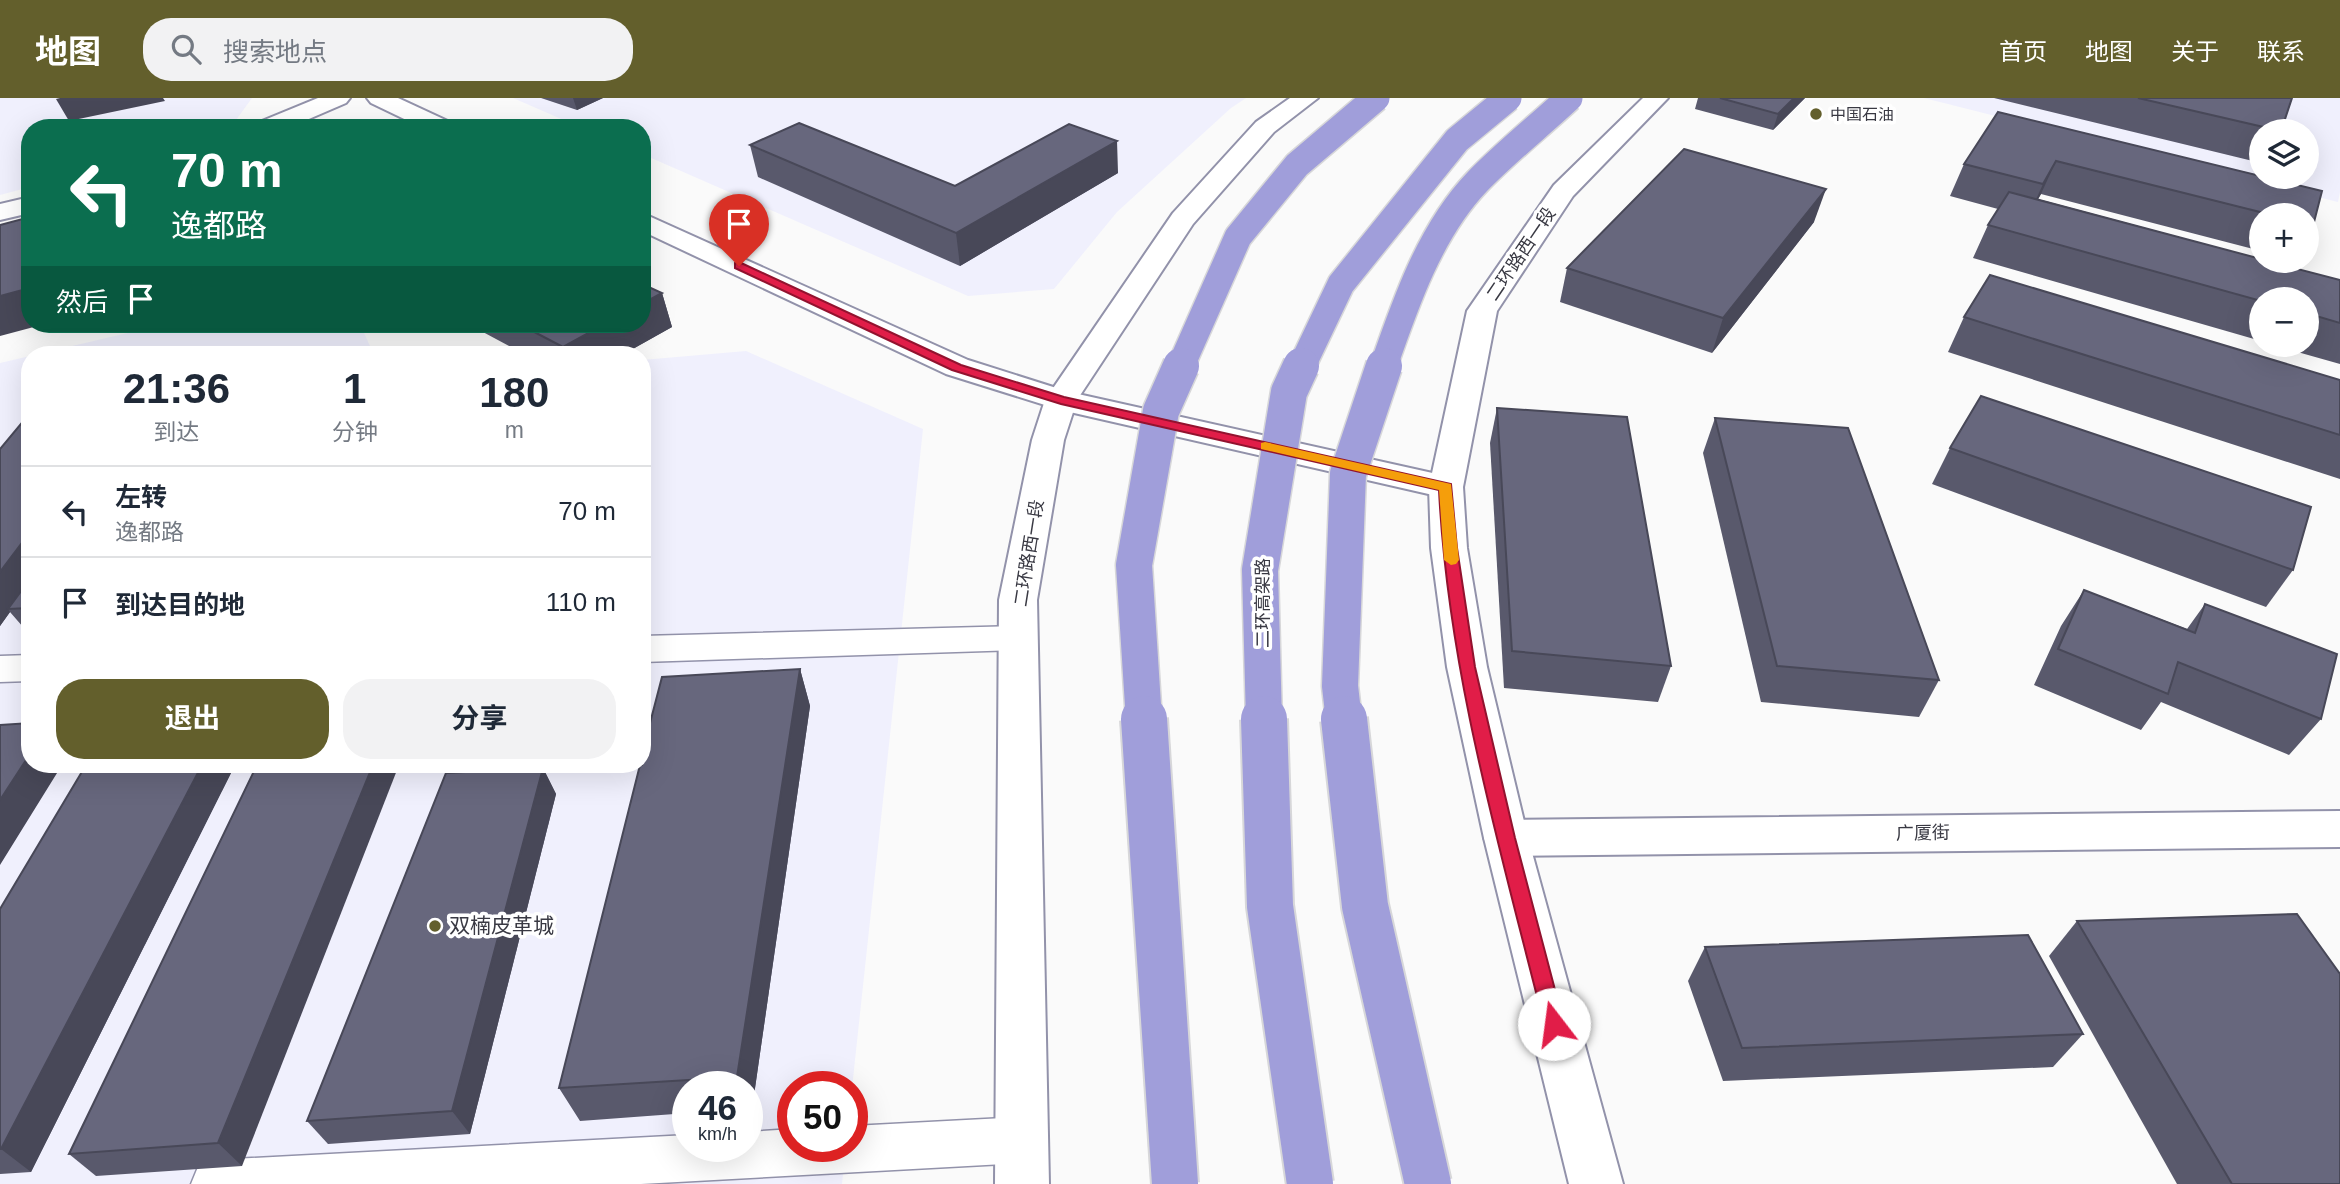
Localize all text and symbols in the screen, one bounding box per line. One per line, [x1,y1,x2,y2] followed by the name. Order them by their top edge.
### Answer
[143,18,633,81] search box
[167,30,205,68] icon: search
[35,33,101,70] text: 地图
[223,37,327,67] text: 搜索地点
[1999,38,2047,65] text: 首页
[2085,38,2133,65] text: 地图
[2171,38,2219,65] text: 关于
[2257,38,2305,65] text: 联系
[1808,106,1824,122] marker: 中国石油
[1830,106,1894,123] place label: 中国石油
[2249,119,2319,357] map controls
[2249,119,2319,189] button: layers
[171,143,283,197] text: 70 m
[56,147,147,238] icon: left
[709,194,769,266] pin
[2249,203,2319,273] button: +
[1483,204,1559,304] street label: 二环路西一段
[720,205,758,243] icon: arrive
[171,208,267,244] text: 逸都路
[122,280,160,318] icon: arrive
[56,287,108,317] text: 然后
[2249,287,2319,357] button: −
[123,365,230,412] text: 21:36
[343,365,366,412] text: 1
[479,369,549,416] text: 180
[505,417,524,443] text: m
[153,419,199,445] text: 到达
[332,419,378,445] text: 分钟
[115,482,167,512] text: 左转
[56,493,94,531] icon: left
[558,496,616,526] text: 70 m
[1011,498,1047,608] street label: 二环路西一段
[115,519,184,545] text: 逸都路
[1253,558,1273,648] street label: 二环高架路
[56,584,94,622] icon: arrive
[546,587,616,617] text: 110 m
[115,590,245,620] text: 到达目的地
[56,679,329,759] button: 退出
[343,679,616,759] button: 分享
[1896,823,1950,843] street label: 广厦街
[449,914,554,937] place label: 双楠皮革城
[427,918,443,934] marker: 双楠皮革城
[1517,987,1591,1061] position arrow
[777,1071,868,1162] speed limit sign: 50
[698,1088,737,1127] text: 46
[698,1124,737,1144] text: km/h

